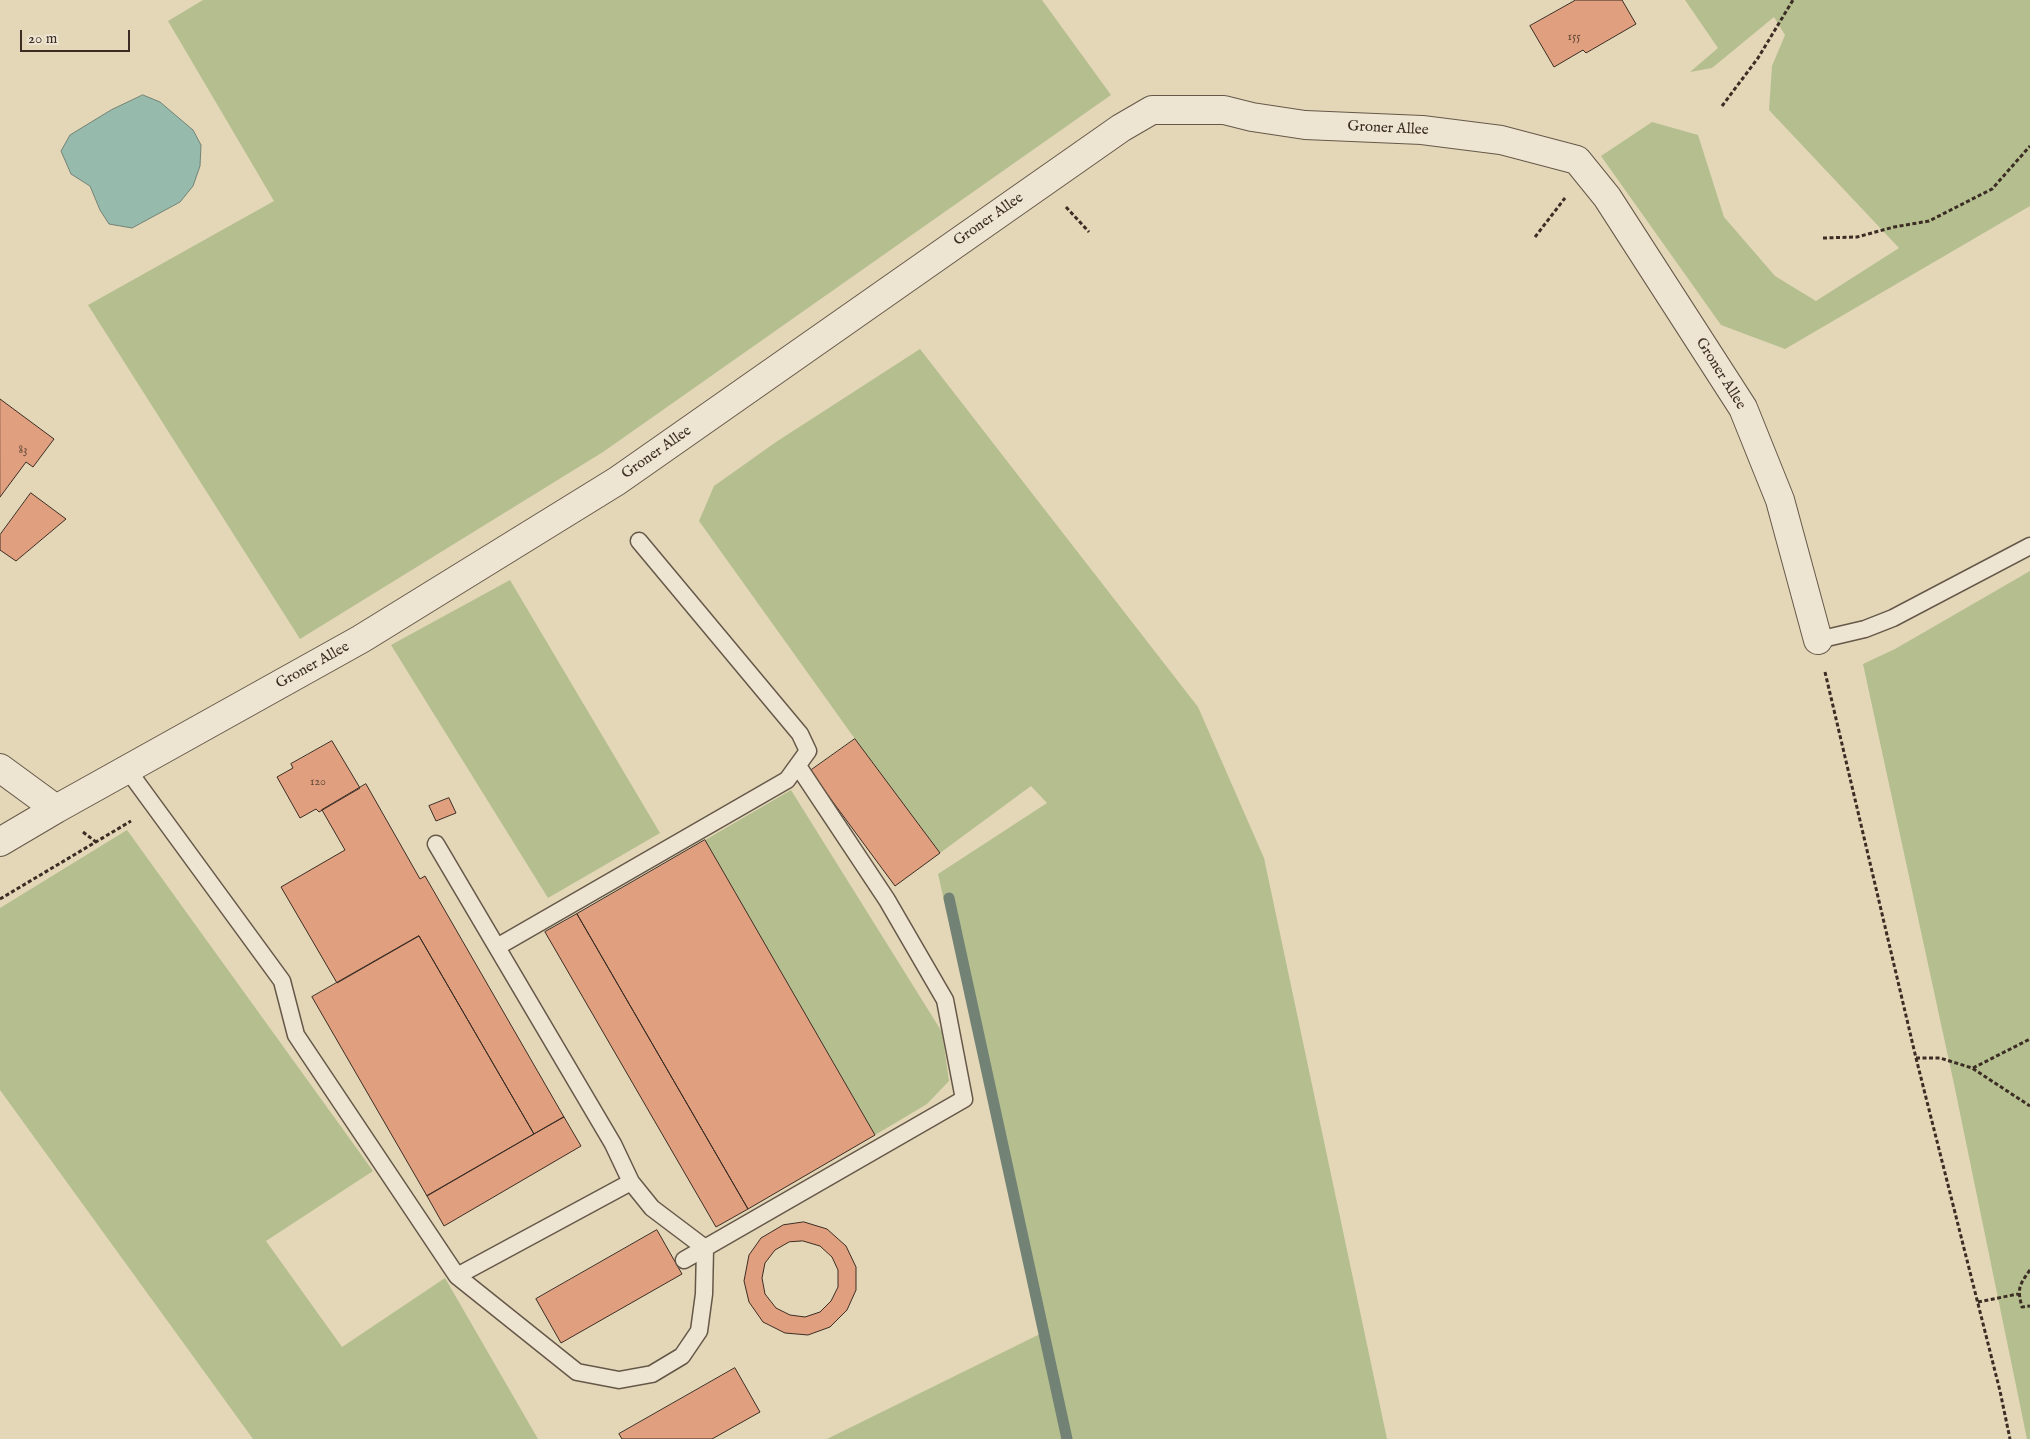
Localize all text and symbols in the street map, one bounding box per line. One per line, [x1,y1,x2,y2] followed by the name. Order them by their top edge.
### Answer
[22,20,132,52] scale bar
[28,29,57,48] text: 20 m
[1567,31,1581,45] house number: 155
[1347,118,1429,140] street label: Groner Allee
[951,189,1027,251] street label: Groner Allee
[1691,335,1749,413] street label: Groner Allee
[619,422,695,484] street label: Groner Allee
[18,444,28,458] house number: 83
[273,638,353,694] street label: Groner Allee
[310,776,326,790] house number: 120

